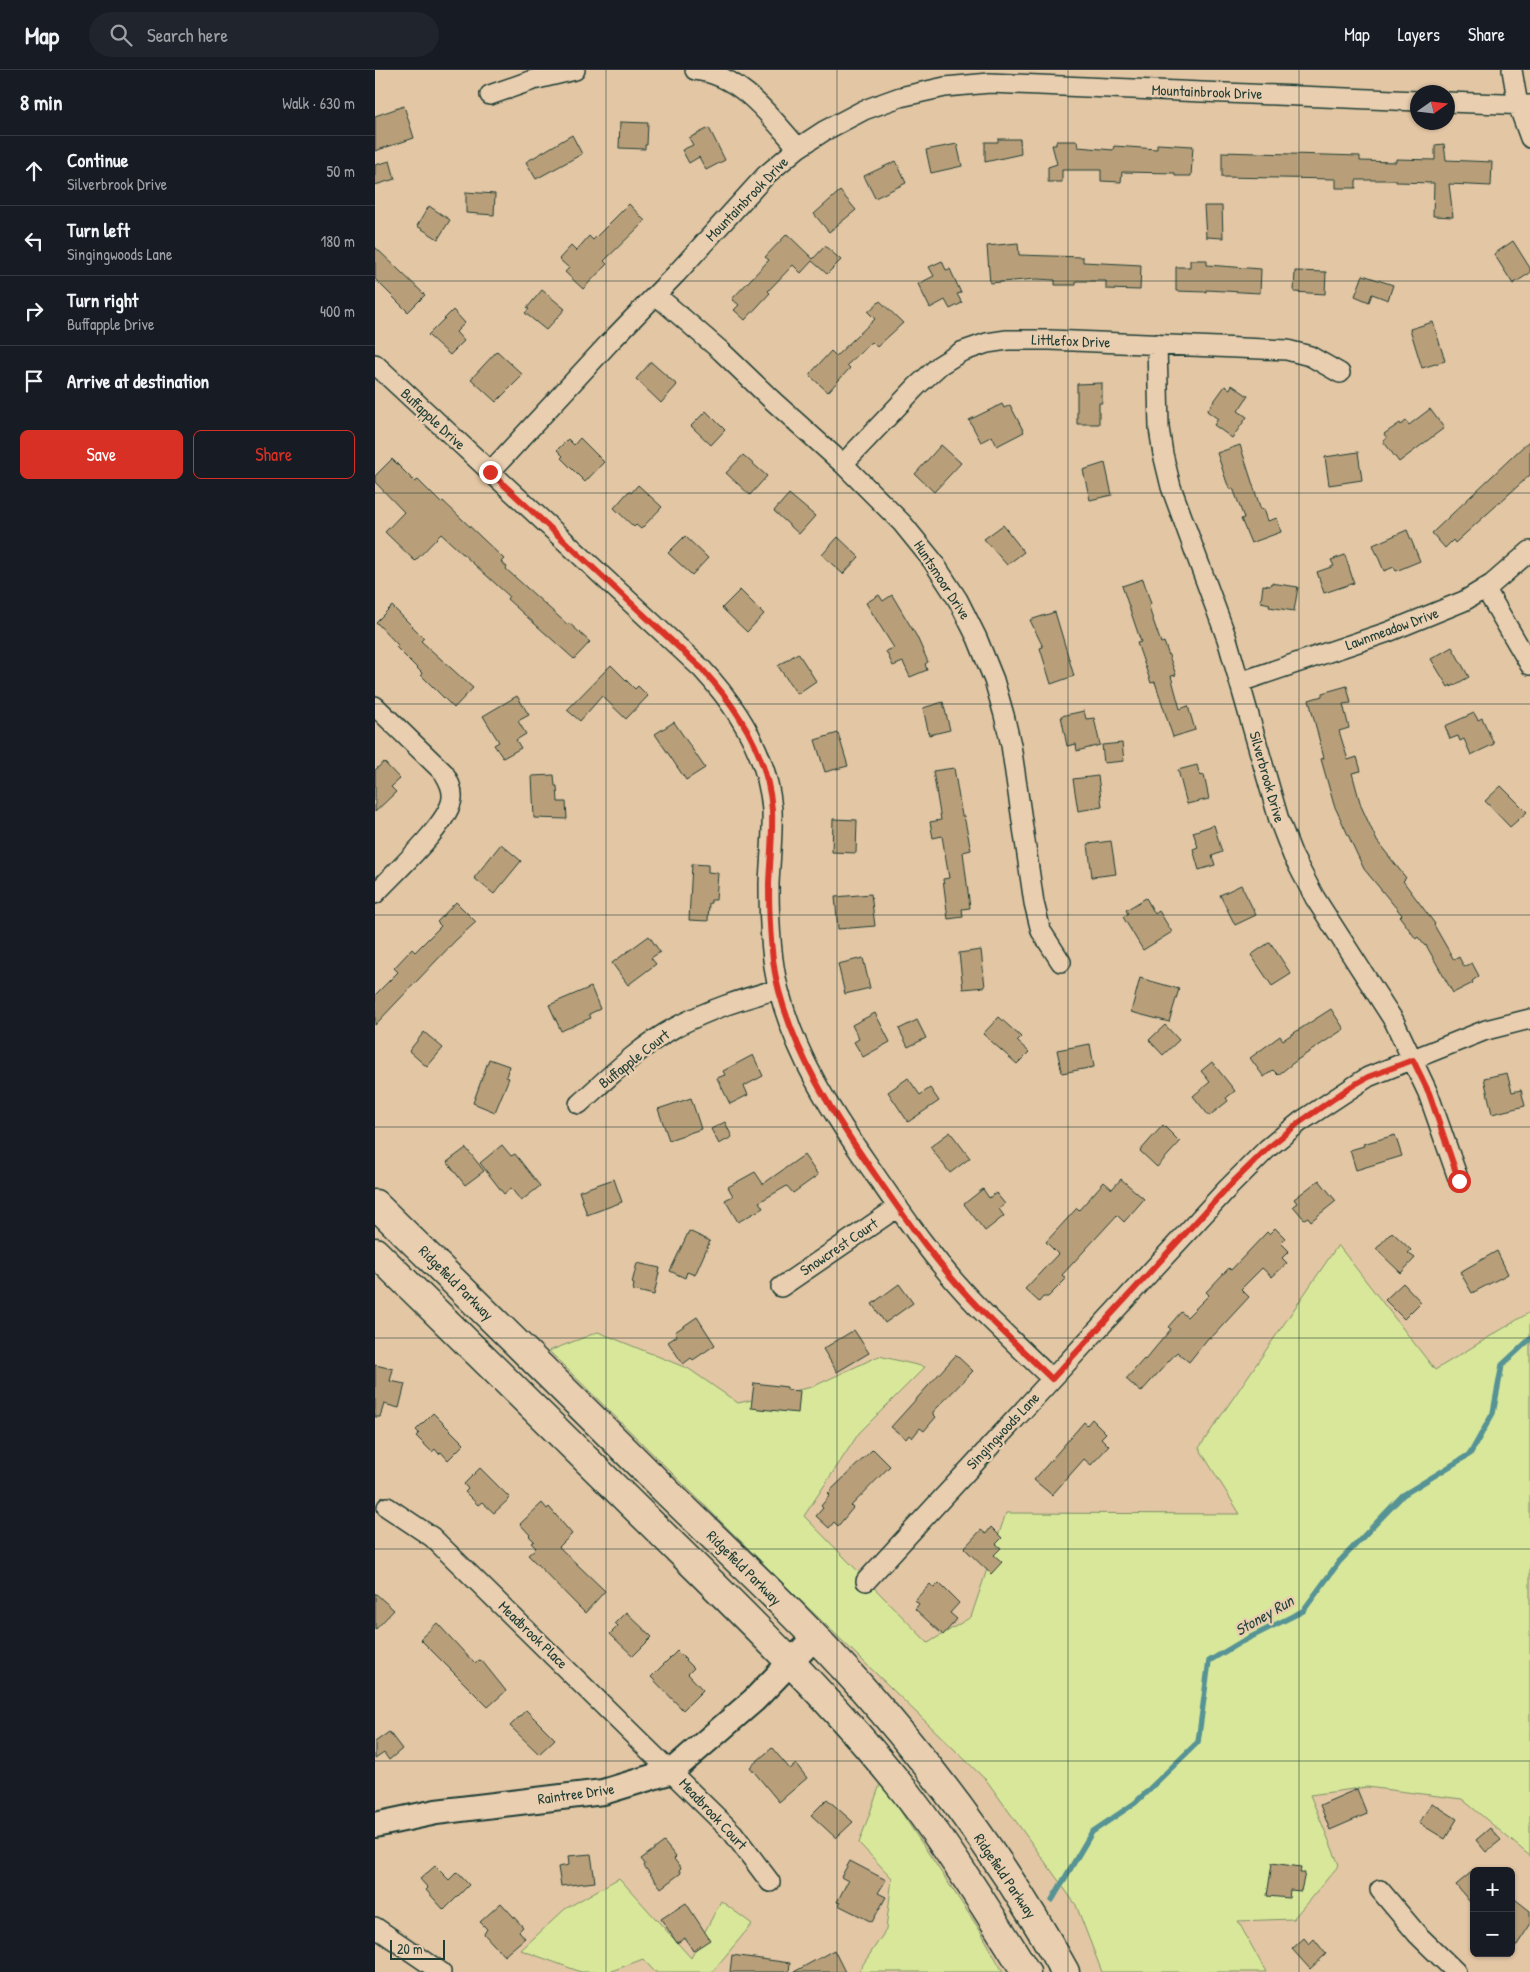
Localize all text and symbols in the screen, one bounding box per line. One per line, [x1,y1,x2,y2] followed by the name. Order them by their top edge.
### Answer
[89,12,439,57] search box
[25,19,59,51] text: Map
[107,21,135,49] icon: search
[147,22,228,48] text: Search here
[1344,22,1370,47] text: Map
[1398,22,1440,47] text: Layers
[1468,22,1505,47] text: Share
[1151,79,1263,104] street label: Mountainbrook Drive
[1410,85,1455,130] north arrow
[20,88,62,117] text: 8 min
[282,92,355,114] text: Walk · 630 m
[67,147,128,173] text: Continue
[701,151,793,246] street label: Mountainbrook Drive
[20,157,48,185] icon: ahead
[327,160,355,182] text: 50 m
[67,173,167,195] text: Silverbrook Drive
[67,217,130,243] text: Turn left
[20,227,48,255] icon: left
[321,230,355,252] text: 180 m
[67,243,172,265] text: Singingwoods Lane
[67,287,138,313] text: Turn right
[20,297,48,325] icon: right
[320,300,355,322] text: 400 m
[67,313,154,335] text: Buffapple Drive
[1031,329,1111,352] street label: Littlefox Drive
[20,367,48,395] icon: arrive
[67,368,209,394] text: Arrive at destination
[396,383,470,454] street label: Buffapple Drive
[20,430,183,479] button: Save
[193,430,355,479] button: Share
[479,461,502,484] route end
[909,536,976,623] street label: Huntsmoor Drive
[1342,602,1441,655] street label: Lawnmeadow Drive
[1244,729,1291,825] street label: Silverbrook Drive
[594,1024,674,1093] street label: Buffapple Court
[1448,1170,1471,1193] route start
[796,1212,883,1280] street label: Snowcrest Court
[414,1241,498,1325] street label: Ridgefield Parkway
[961,1387,1044,1474] street label: Singingwoods Lane
[702,1526,786,1610] street label: Ridgefield Parkway
[1231,1589,1299,1641] water label: Stoney Run
[494,1596,573,1673] street label: Meadbrook Place
[674,1773,753,1855] street label: Meadbrook Court
[536,1778,616,1809] street label: Raintree Drive
[969,1829,1042,1922] street label: Ridgefield Parkway
[1470,1867,1515,1957] map controls
[1470,1867,1515,1912] button: +
[1470,1912,1515,1957] button: −
[390,1937,445,1960] scale bar
[397,1939,423,1958] text: 20 m

